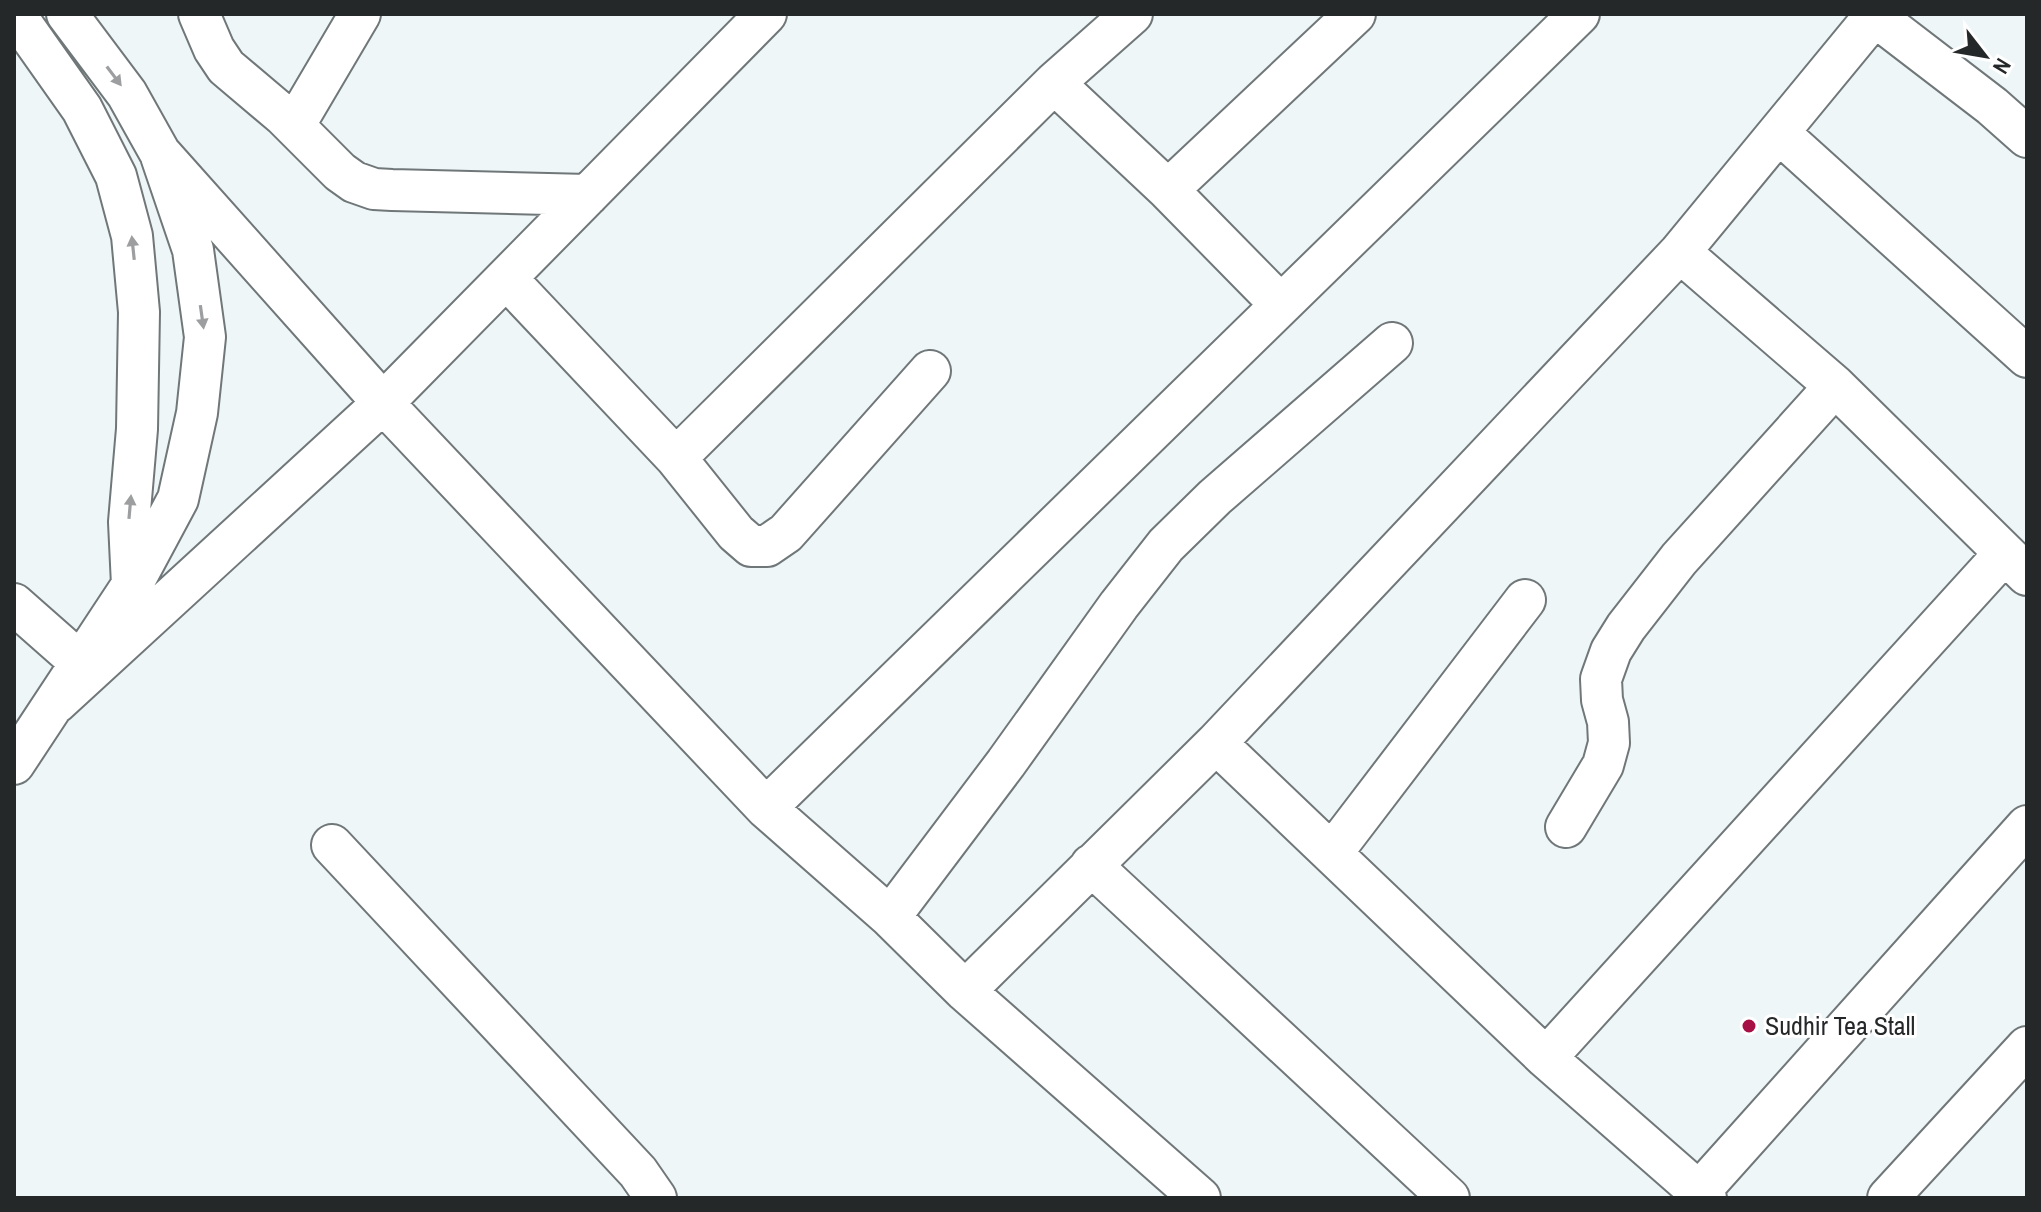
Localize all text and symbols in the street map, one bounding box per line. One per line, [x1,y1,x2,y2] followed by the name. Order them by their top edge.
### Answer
[1945,16,2025,96] north arrow
[1986,53,2018,80] text: N
[105,66,121,86] one-way arrow
[127,235,140,260] one-way arrow
[196,305,209,330] one-way arrow
[124,494,137,519] one-way arrow
[1765,1008,1915,1043] place label: Sudhir Tea Stall
[1740,1017,1758,1035] marker: Sudhir Tea Stall

